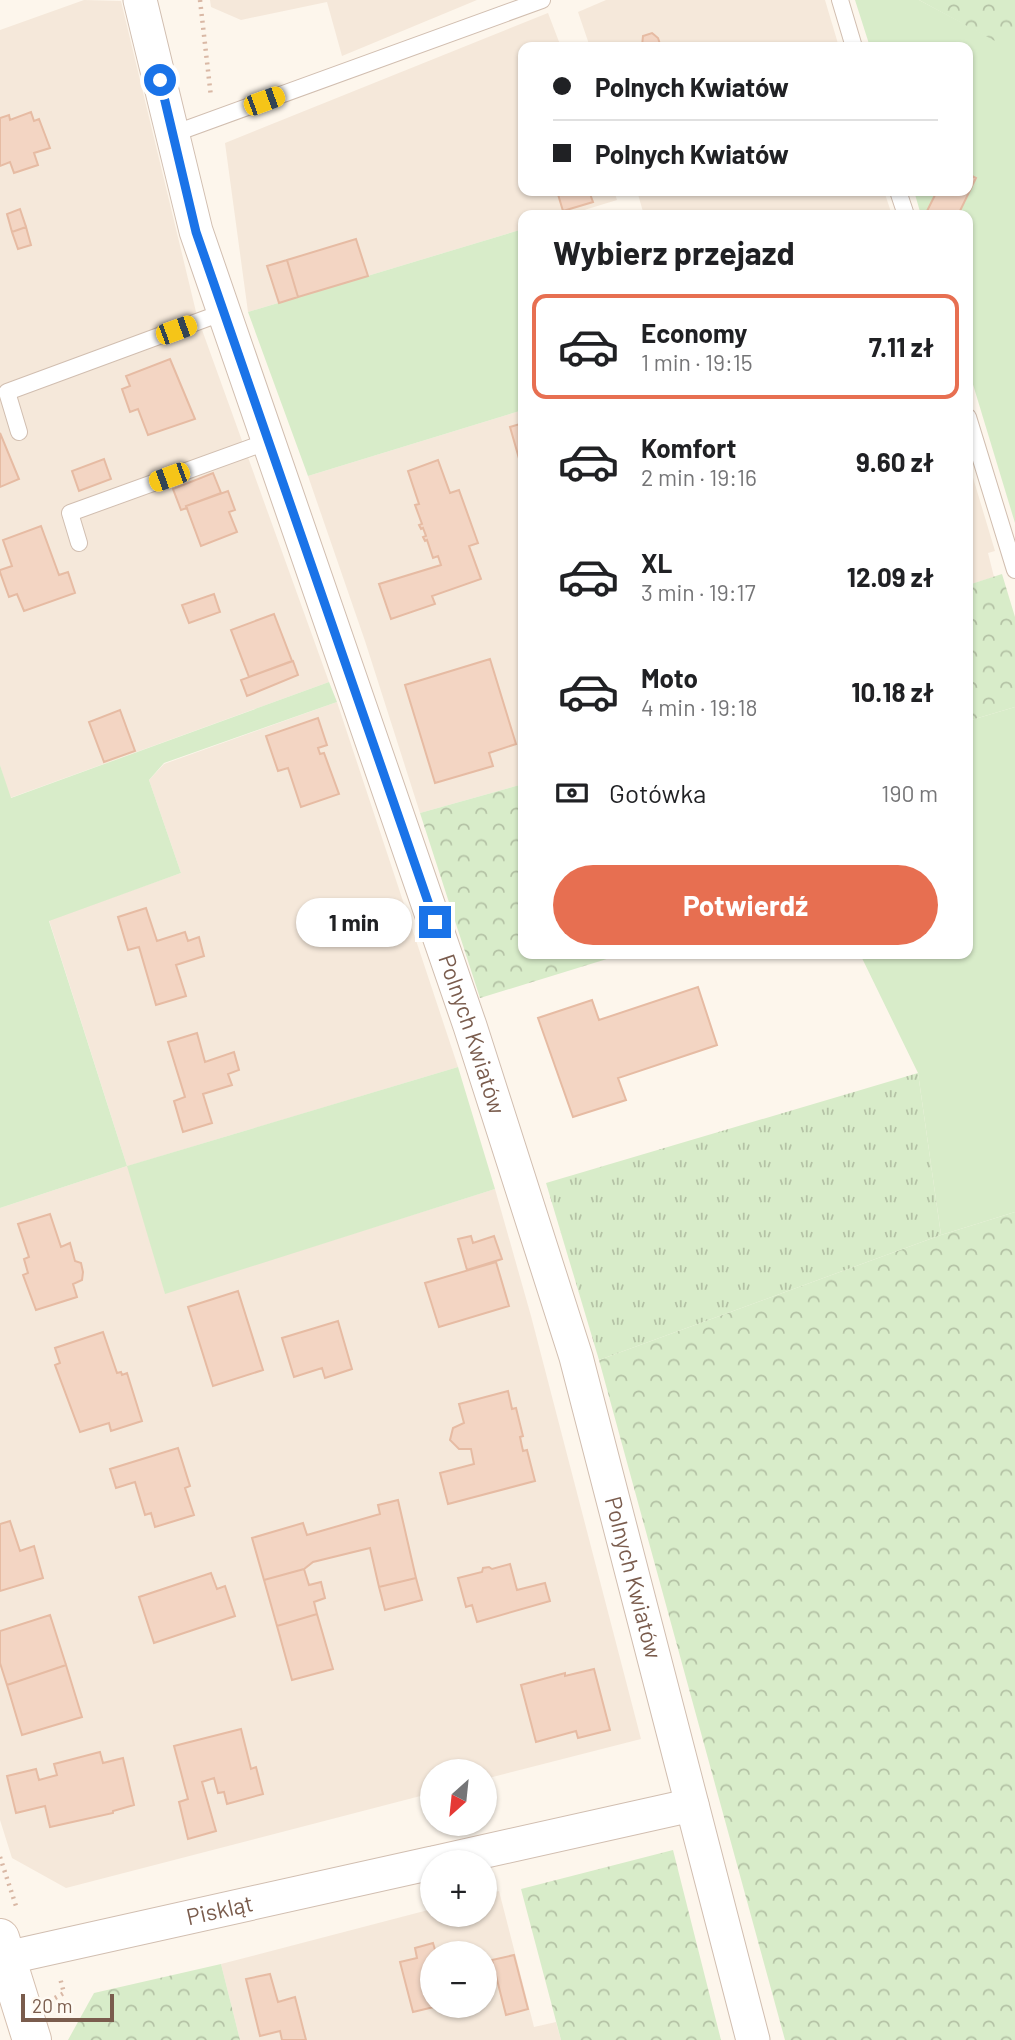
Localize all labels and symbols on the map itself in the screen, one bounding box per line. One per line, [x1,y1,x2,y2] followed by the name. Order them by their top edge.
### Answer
[144,64,176,96] route start
[241,84,288,118] car
[153,313,200,347] car
[146,460,193,494] car
[295,898,410,946] callout: 1 min
[419,906,451,938] route end
[433,950,512,1117] street label: Polnych Kwiatów
[600,1493,669,1662] street label: Polnych Kwiatów
[420,1759,497,1836] north arrow
[184,1888,256,1930] street label: Piskląt
[21,1991,114,2023] scale bar

